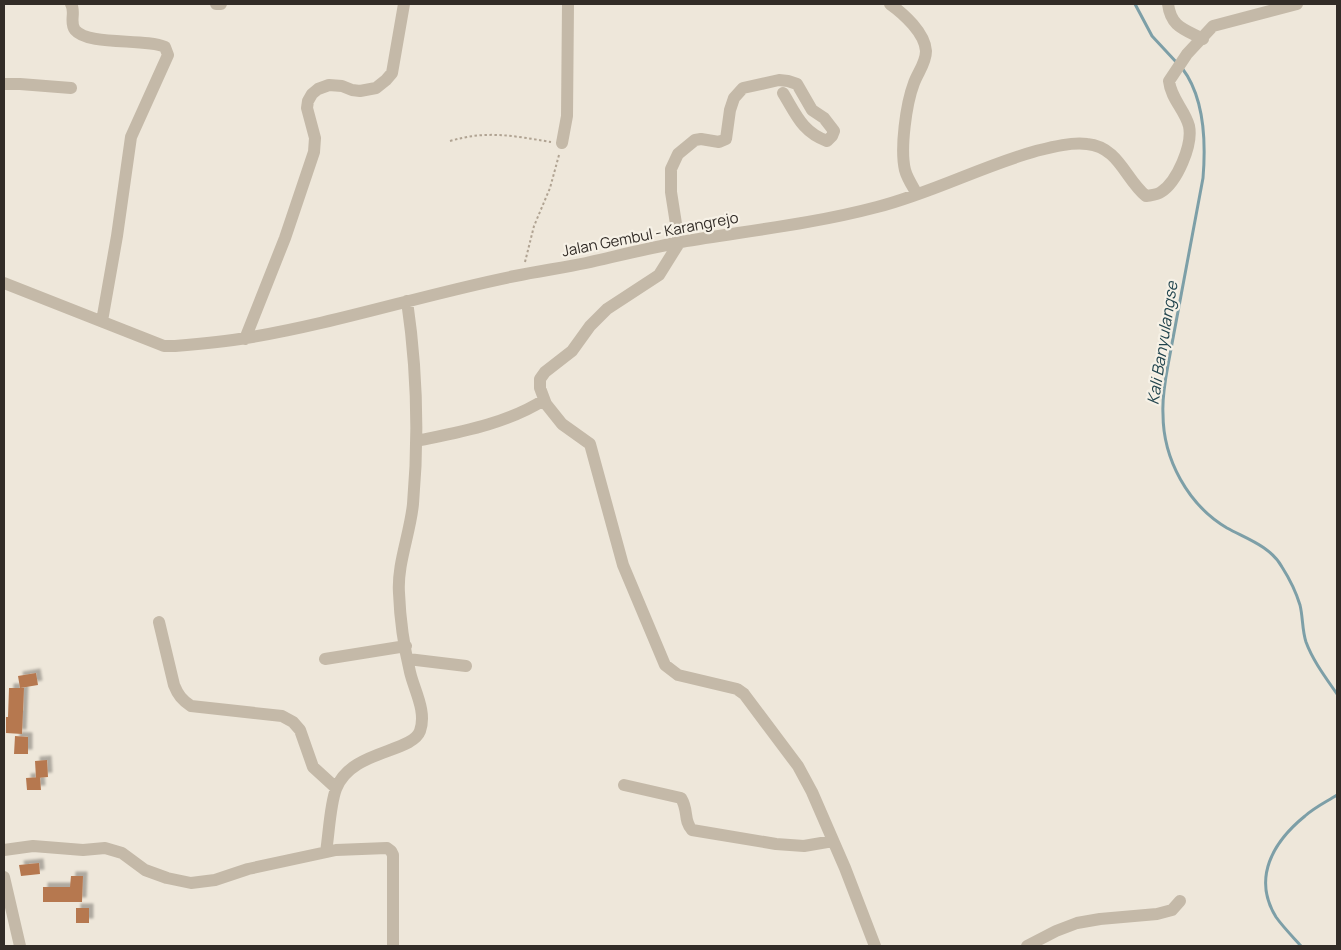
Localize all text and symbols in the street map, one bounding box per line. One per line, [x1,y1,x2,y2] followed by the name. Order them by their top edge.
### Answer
[560,207,740,261] street label: Jalan Gembul - Karangrejo
[1141,278,1183,406] water label: Kali Banyulangse

